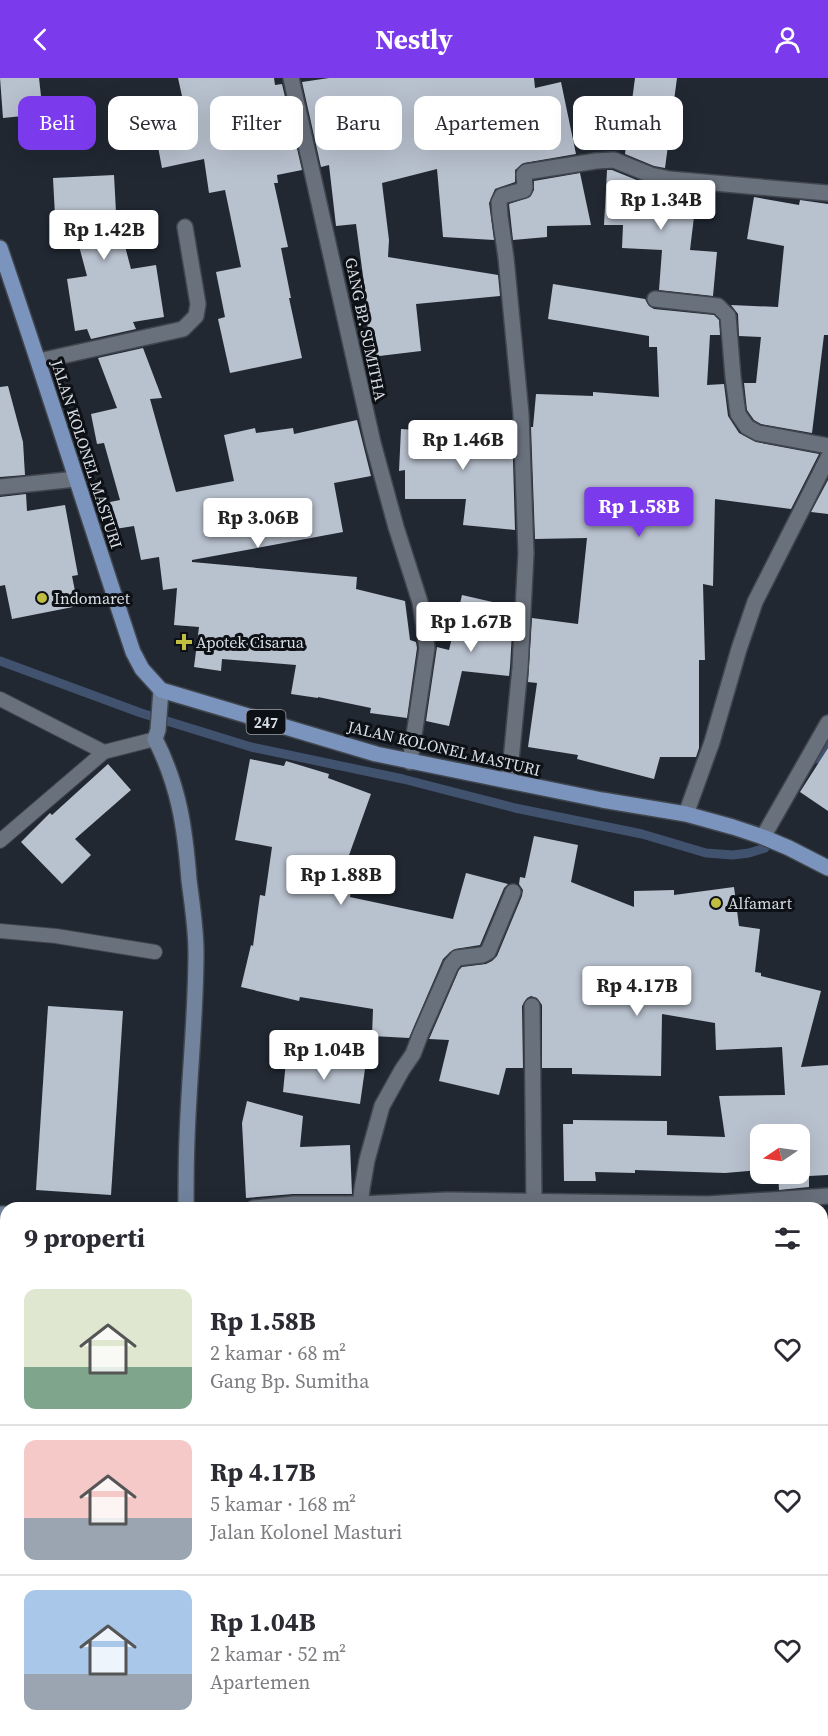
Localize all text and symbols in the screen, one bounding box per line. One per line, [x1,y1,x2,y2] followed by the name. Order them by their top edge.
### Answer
[375,21,453,58] text: Nestly
[24,23,57,56] icon: back
[771,23,804,56] icon: person
[18,96,96,150] chip: Beli
[108,96,198,150] chip: Sewa
[210,96,303,150] chip: Filter
[315,96,402,150] chip: Baru
[414,96,561,150] chip: Apartemen
[573,96,683,150] chip: Rumah
[599,180,723,231] pin: Rp 1.34B
[620,185,702,213] text: Rp 1.34B
[42,210,166,261] pin: Rp 1.42B
[63,215,145,243] text: Rp 1.42B
[340,255,392,403] street label: GANG BP. SUMITHA
[46,356,128,551] street label: JALAN KOLONEL MASTURI
[401,420,525,471] pin: Rp 1.46B
[422,425,504,453] text: Rp 1.46B
[577,487,701,538] pin: Rp 1.58B
[598,492,680,520] text: Rp 1.58B
[196,498,320,549] pin: Rp 3.06B
[217,503,299,531] text: Rp 3.06B
[54,587,131,609] place label: Indomaret
[35,591,49,605] marker: Indomaret
[409,602,533,653] pin: Rp 1.67B
[430,607,512,635] text: Rp 1.67B
[196,631,305,653] place label: Apotek Cisarua
[177,635,191,649] marker: Apotek Cisarua
[246,710,286,734] road number: 247
[344,715,543,781] street label: JALAN KOLONEL MASTURI
[279,855,403,906] pin: Rp 1.88B
[300,860,382,888] text: Rp 1.88B
[728,892,793,914] place label: Alfamart
[709,896,723,910] marker: Alfamart
[575,966,699,1017] pin: Rp 4.17B
[596,971,678,999] text: Rp 4.17B
[262,1030,386,1081] pin: Rp 1.04B
[283,1035,365,1063] text: Rp 1.04B
[750,1124,810,1184] north arrow
[750,1124,810,1184] map controls
[24,1220,145,1256] text: 9 properti
[771,1222,804,1255] icon: filters
[210,1303,316,1339] text: Rp 1.58B
[72,1313,144,1385] icon: home
[771,1333,804,1366] icon: heart
[210,1339,346,1367] text: 2 kamar · 68 m²
[210,1367,370,1395] text: Gang Bp. Sumitha
[210,1454,316,1490] text: Rp 4.17B
[72,1464,144,1536] icon: home
[771,1484,804,1517] icon: heart
[210,1490,356,1518] text: 5 kamar · 168 m²
[210,1518,402,1546] text: Jalan Kolonel Masturi
[210,1604,316,1640] text: Rp 1.04B
[72,1614,144,1686] icon: home
[771,1634,804,1667] icon: heart
[210,1640,346,1668] text: 2 kamar · 52 m²
[210,1668,310,1696] text: Apartemen

